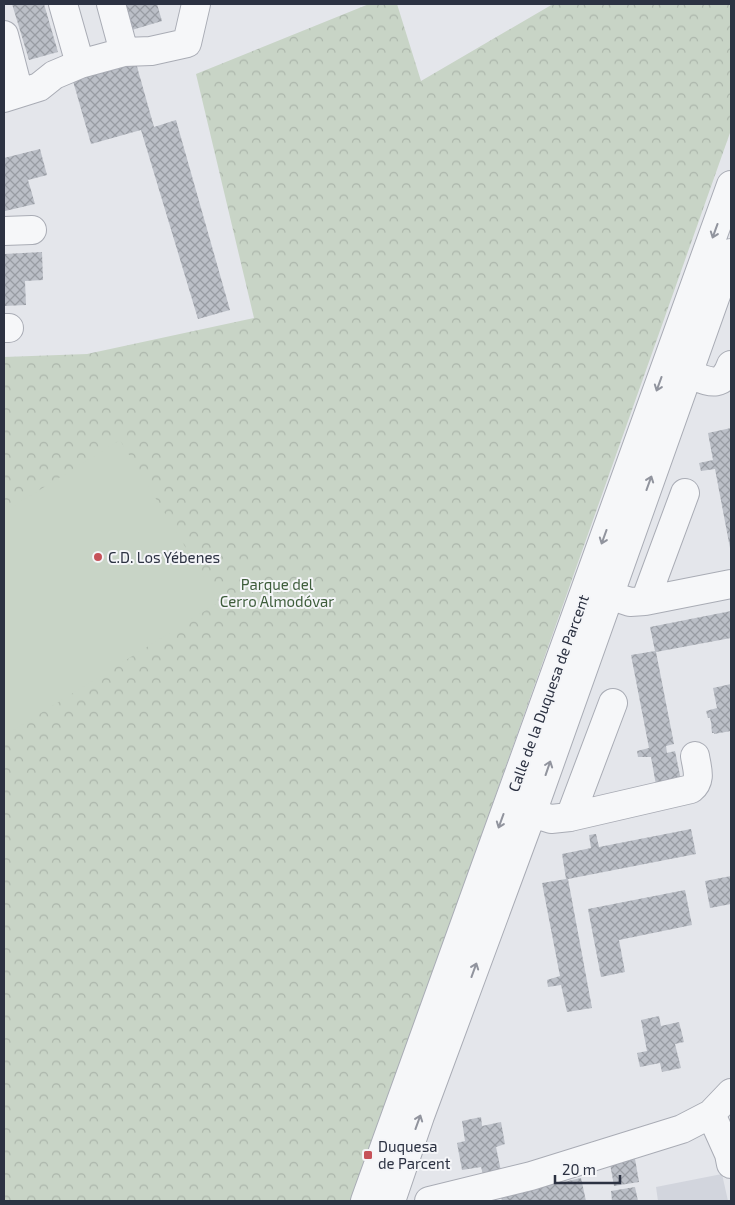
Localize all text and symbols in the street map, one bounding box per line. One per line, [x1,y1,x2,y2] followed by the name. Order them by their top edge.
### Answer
[710,223,719,238] one-way arrow
[654,376,663,391] one-way arrow
[645,475,654,491] one-way arrow
[599,529,608,544] one-way arrow
[108,548,220,566] place label: C.D. Los Yébenes
[92,551,104,563] marker: C.D. Los Yébenes
[220,575,334,610] park label: Parque del Cerro Almodóvar
[504,592,592,794] street label: Calle de la Duquesa de Parcent
[544,760,553,776] one-way arrow
[496,813,505,829] one-way arrow
[470,962,479,978] one-way arrow
[414,1115,423,1130] one-way arrow
[378,1137,451,1172] place label: Duquesa de Parcent
[362,1149,374,1161] marker: Duquesa de Parcent
[555,1152,620,1184] scale bar
[562,1160,596,1178] text: 20 m

